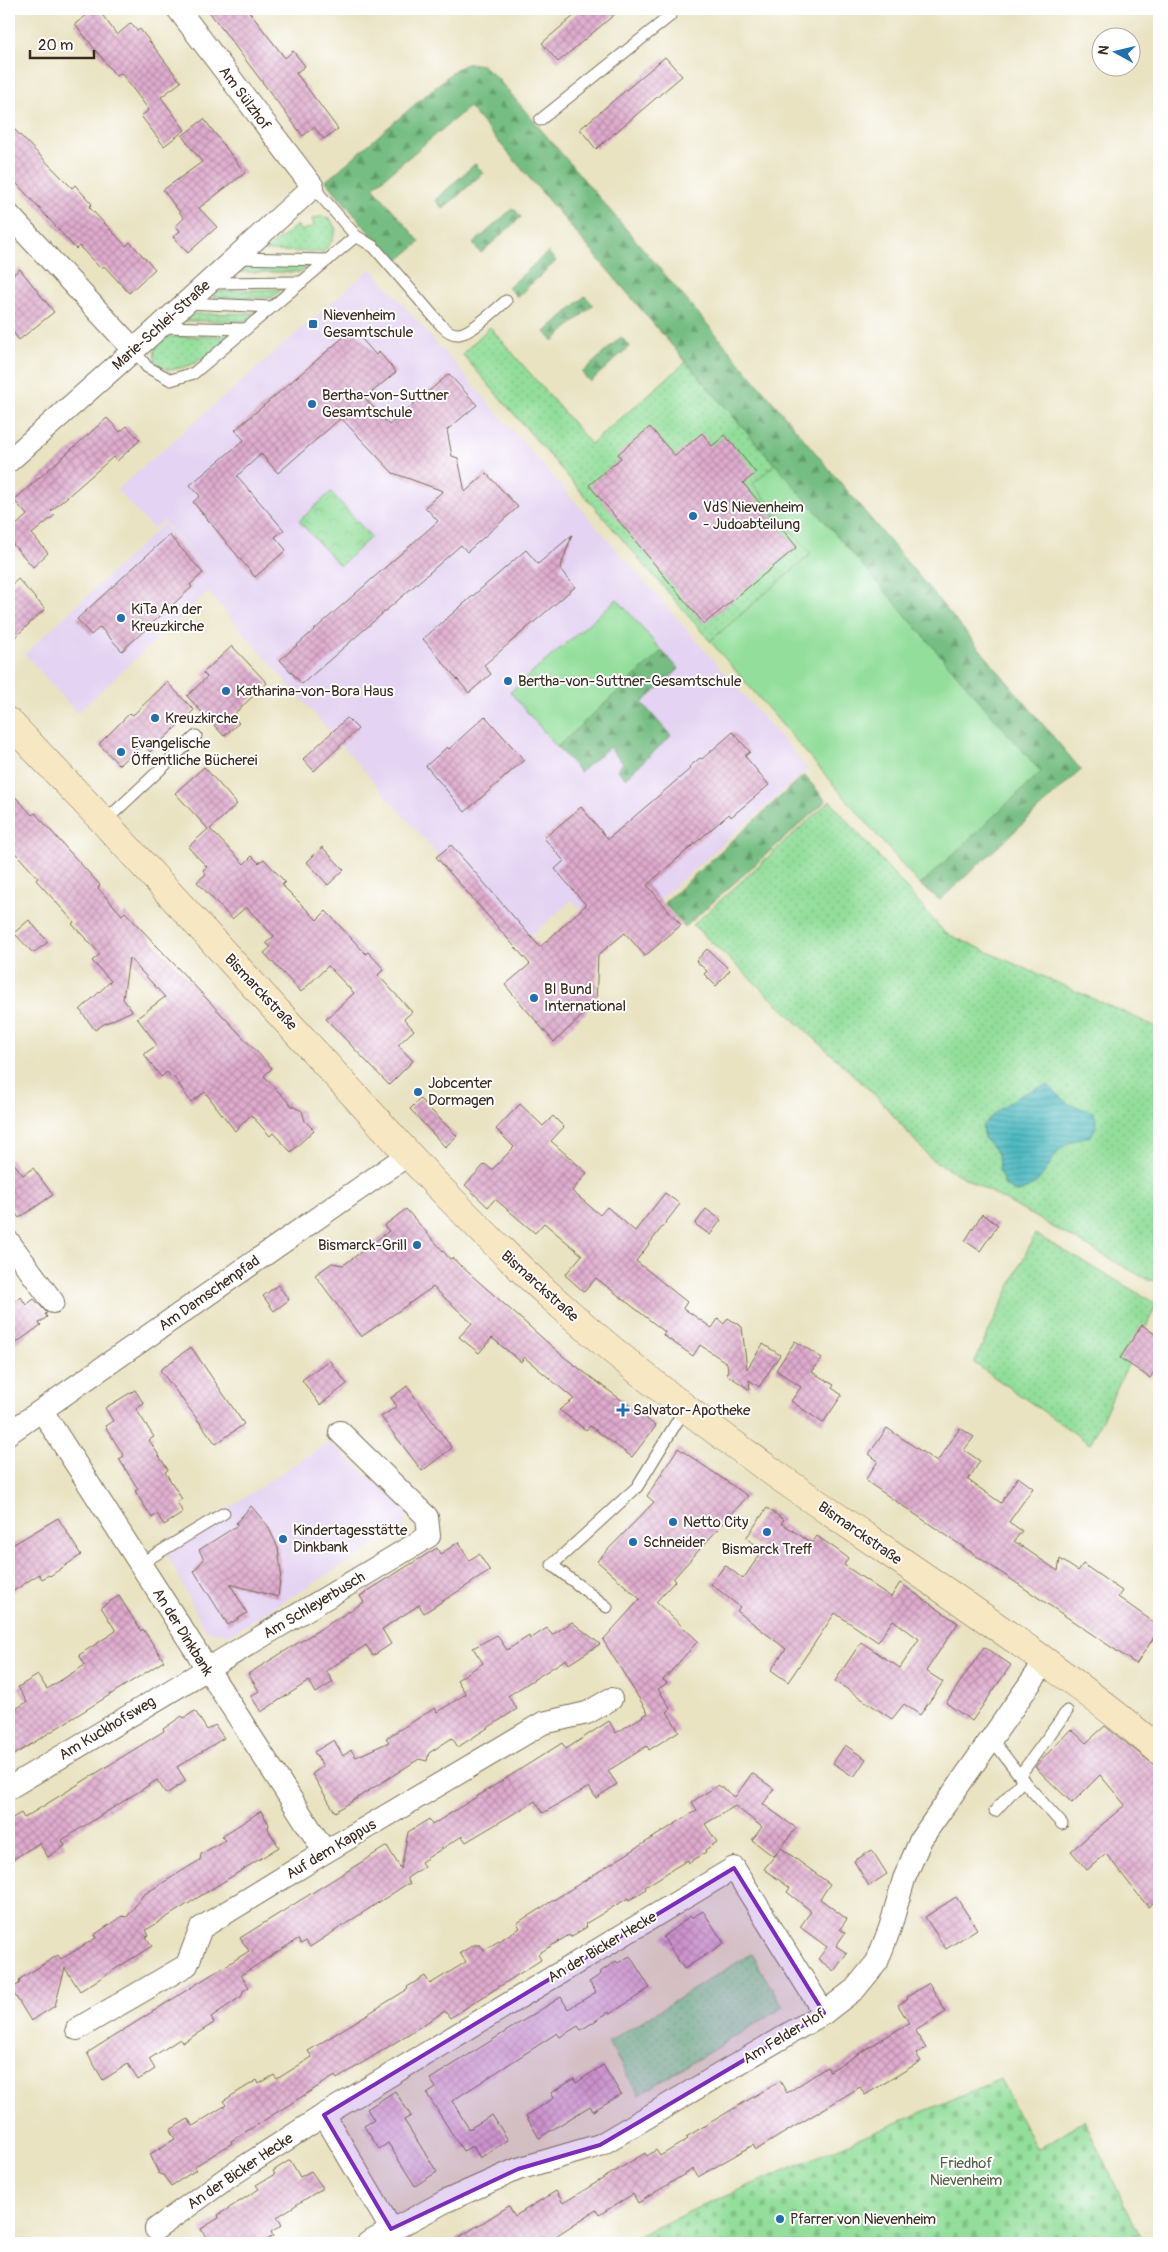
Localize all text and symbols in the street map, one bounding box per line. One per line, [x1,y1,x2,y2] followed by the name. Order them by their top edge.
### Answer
[30,28,94,60] scale bar
[1090,28,1140,78] north arrow
[38,36,73,55] text: 20 m
[1095,44,1113,56] text: N
[214,63,275,134] street label: Am Sülzhof
[108,276,215,374] street label: Marie-Schlei-Straße
[323,306,414,342] place label: Nievenheim Gesamtschule
[307,318,319,330] marker: Nievenheim Gesamtschule
[322,386,449,422] place label: Bertha-von-Suttner Gesamtschule
[306,398,318,410] marker: Bertha-von-Suttner Gesamtschule
[703,498,804,534] place label: VdS Nievenheim - Judoabteilung
[687,510,699,522] marker: VdS Nievenheim - Judoabteilung
[131,600,205,636] place label: KiTa An der Kreuzkirche
[115,612,127,624] marker: KiTa An der Kreuzkirche
[518,672,742,691] place label: Bertha-von-Suttner-Gesamtschule
[502,675,514,687] marker: Bertha-von-Suttner-Gesamtschule
[236,682,394,701] place label: Katharina-von-Bora Haus
[220,685,232,697] marker: Katharina-von-Bora Haus
[165,709,239,728] place label: Kreuzkirche
[149,712,161,724] marker: Kreuzkirche
[131,734,258,770] place label: Evangelische Öffentliche Bücherei
[115,746,127,758] marker: Evangelische Öffentliche Bücherei
[220,950,301,1035] street label: Bismarckstraße
[544,980,626,1016] place label: BI Bund International
[528,992,540,1004] marker: BI Bund International
[428,1074,494,1110] place label: Jobcenter Dormagen
[412,1086,424,1098] marker: Jobcenter Dormagen
[318,1236,407,1255] place label: Bismarck-Grill
[411,1239,423,1251] marker: Bismarck-Grill
[497,1247,583,1327] street label: Bismarckstraße
[155,1251,264,1335] street label: Am Damschenpfad
[633,1401,751,1420] place label: Salvator-Apotheke
[617,1404,629,1416] marker: Salvator-Apotheke
[814,1498,906,1570] street label: Bismarckstraße
[683,1513,749,1532] place label: Netto City
[667,1516,679,1528] marker: Netto City
[293,1521,408,1557] place label: Kindertagesstätte Dinkbank
[761,1526,773,1538] marker: Bismarck Treff
[277,1533,289,1545] marker: Kindertagesstätte Dinkbank
[643,1533,706,1552] place label: Schneider
[627,1536,639,1548] marker: Schneider
[722,1540,813,1559] place label: Bismarck Treff
[260,1567,369,1643] street label: Am Schleyerbusch
[148,1585,218,1680] street label: An der Dinkbank
[55,1692,159,1765] street label: Am Kuckhofsweg
[283,1815,380,1884] street label: Auf dem Kappus
[544,1907,661,1987] street label: An der Bicker Hecke
[740,2004,829,2068] street label: Am Felder Hof
[184,2129,297,2214] street label: An der Bicker Hecke
[930,2154,1002,2190] park label: Friedhof Nievenheim
[790,2210,936,2229] place label: Pfarrer von Nievenheim
[774,2213,786,2225] marker: Pfarrer von Nievenheim

